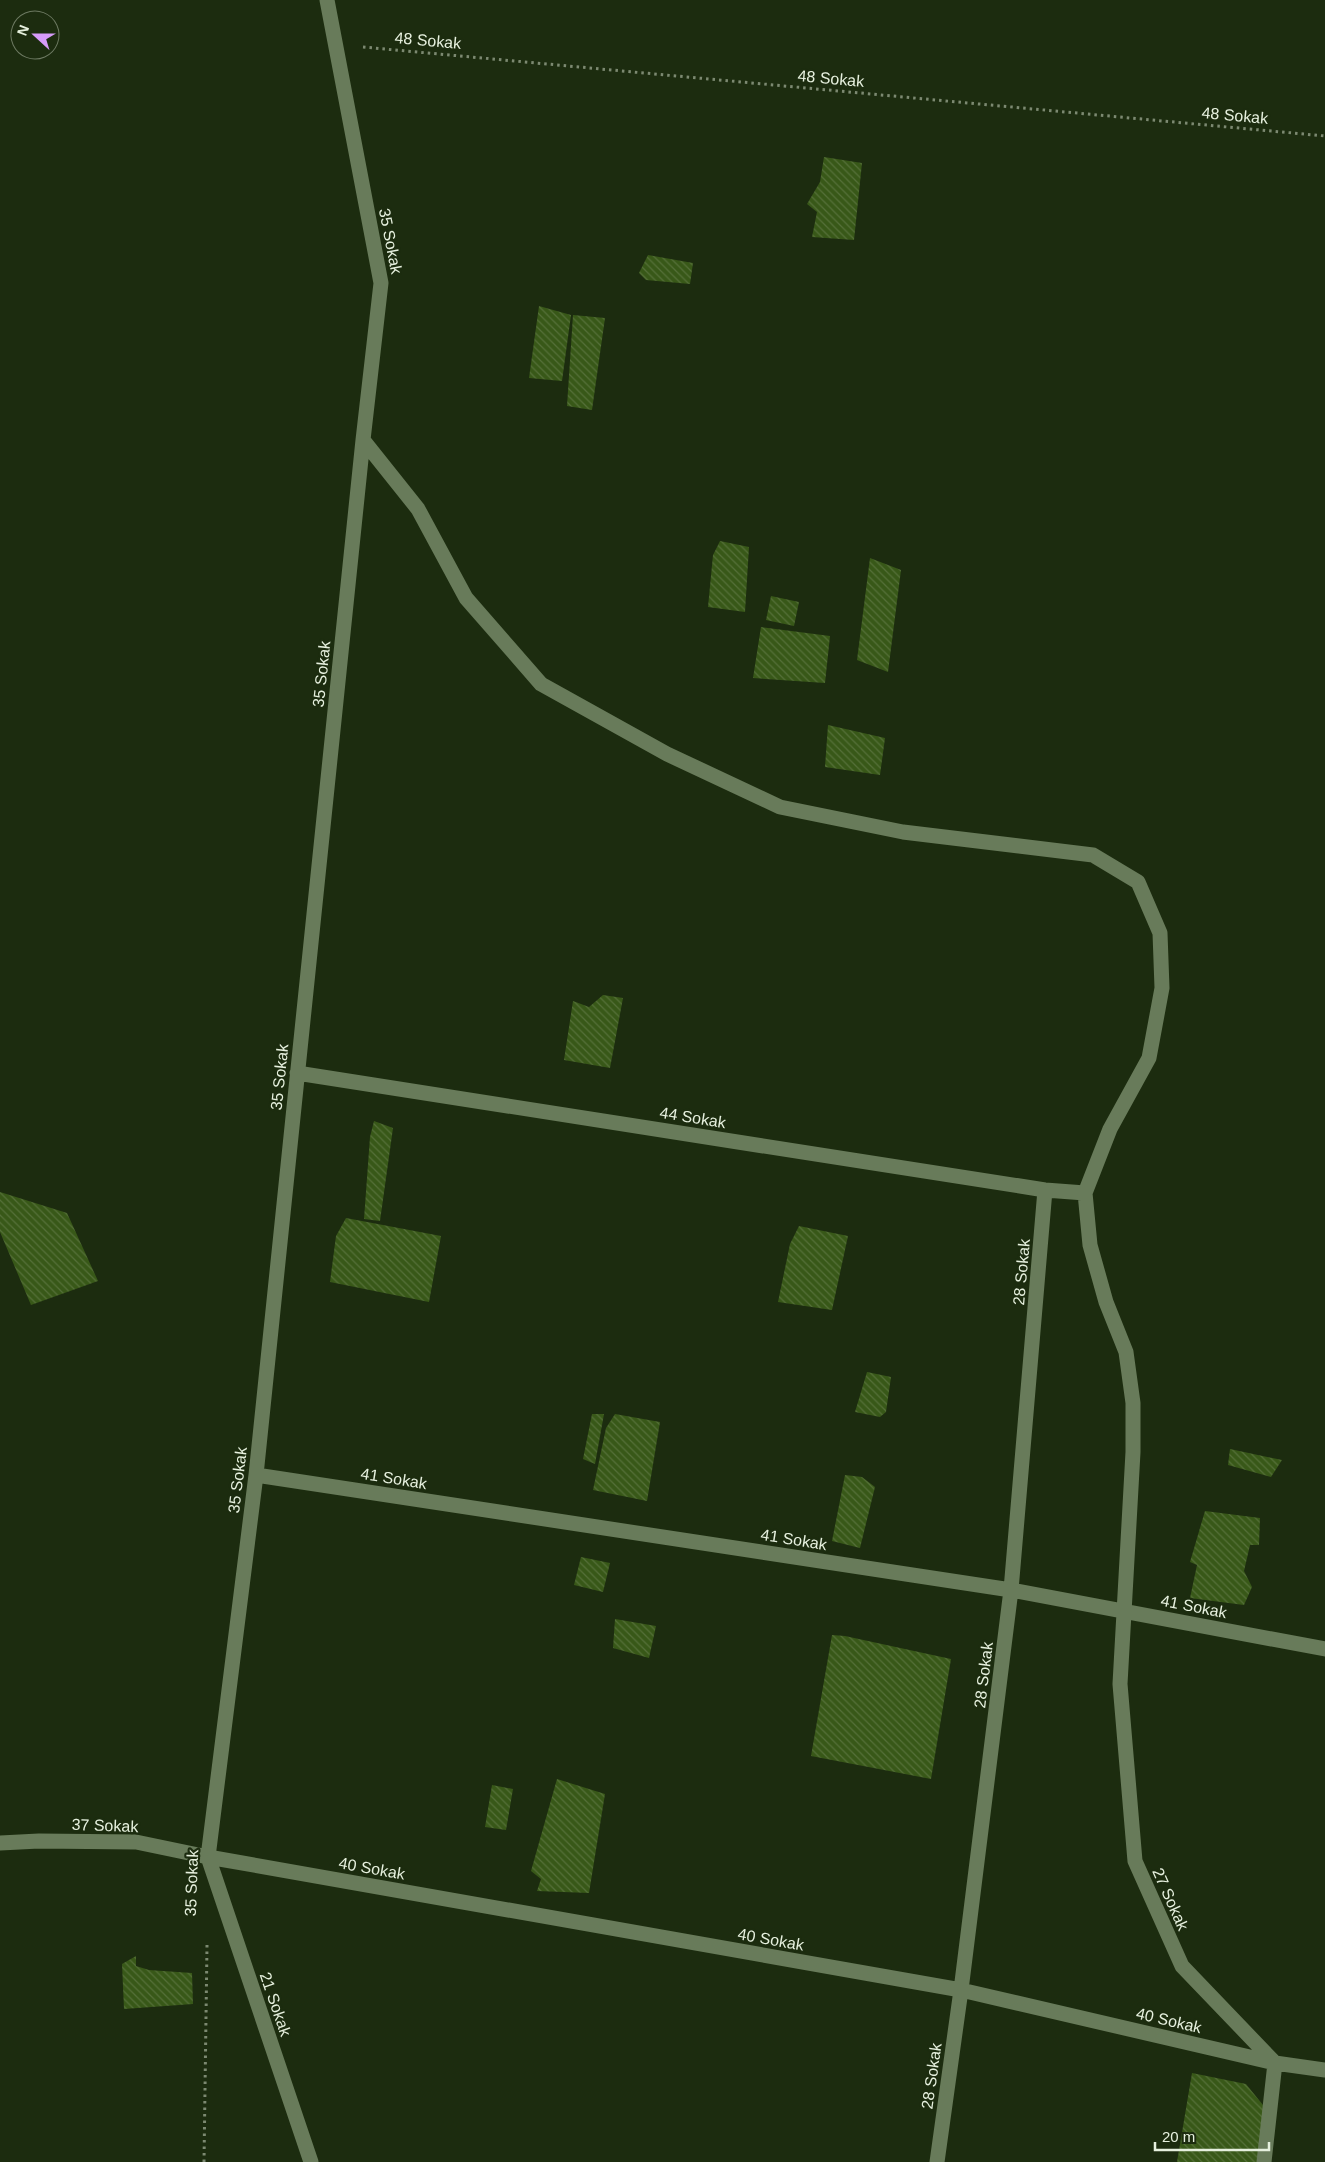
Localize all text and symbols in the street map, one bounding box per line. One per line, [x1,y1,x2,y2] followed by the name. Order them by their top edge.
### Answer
[10,10,60,60] north arrow
[14,23,32,38] text: N
[394,29,463,52] street label: 48 Sokak
[797,67,866,90] street label: 48 Sokak
[1201,104,1270,127] street label: 48 Sokak
[376,207,405,276] street label: 35 Sokak
[310,639,334,708] street label: 35 Sokak
[268,1042,292,1111] street label: 35 Sokak
[659,1104,728,1131] street label: 44 Sokak
[1010,1237,1033,1306] street label: 28 Sokak
[225,1445,250,1514] street label: 35 Sokak
[360,1465,429,1492] street label: 41 Sokak
[760,1526,829,1553] street label: 41 Sokak
[1160,1592,1229,1621] street label: 41 Sokak
[971,1640,996,1709] street label: 28 Sokak
[71,1816,140,1835] street label: 37 Sokak
[182,1848,201,1917] street label: 35 Sokak
[338,1854,407,1883] street label: 40 Sokak
[1149,1865,1192,1934] street label: 27 Sokak
[737,1925,806,1954] street label: 40 Sokak
[257,1970,295,2039] street label: 21 Sokak
[1134,2005,1204,2036] street label: 40 Sokak
[918,2041,945,2110] street label: 28 Sokak
[1155,2120,1269,2152] scale bar
[1162,2128,1195,2145] text: 20 m

